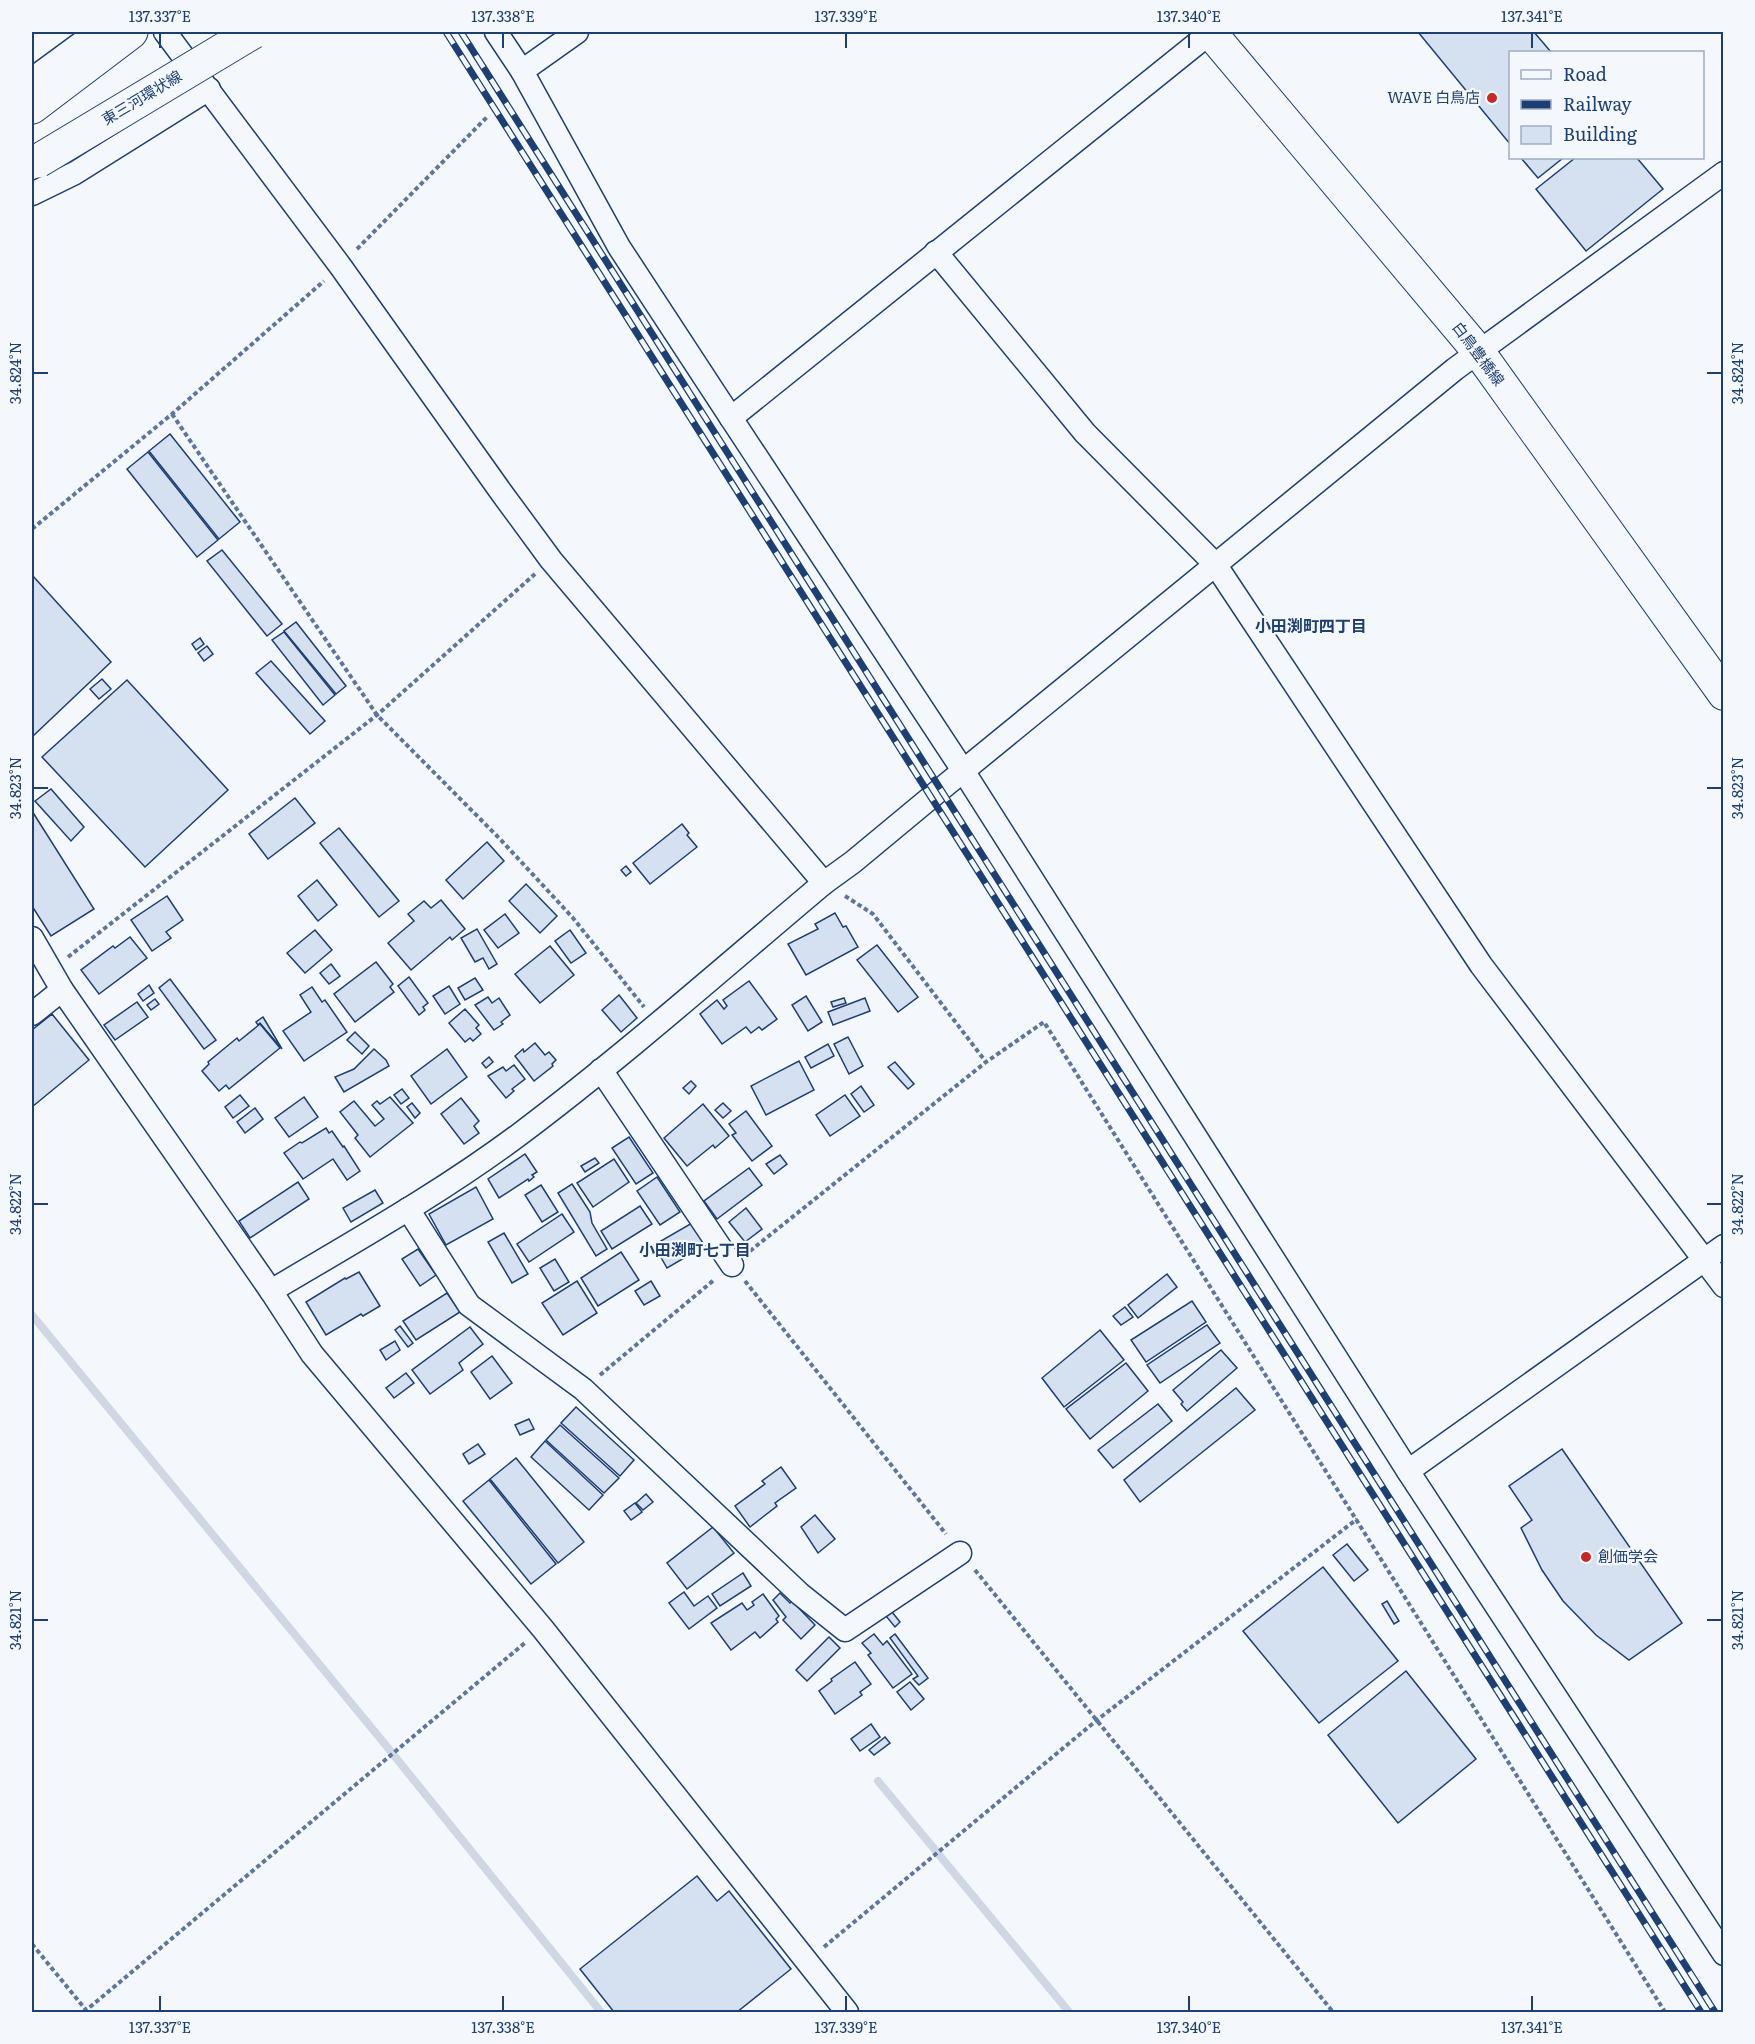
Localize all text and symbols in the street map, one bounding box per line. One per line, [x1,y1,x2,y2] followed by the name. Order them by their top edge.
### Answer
[129,4,191,27] text: 137.337°E
[471,4,535,27] text: 137.338°E
[814,4,878,27] text: 137.339°E
[1157,4,1221,27] text: 137.340°E
[1501,4,1563,27] text: 137.341°E
[1509,51,1704,159] legend
[1563,60,1607,87] text: Road
[97,64,186,130] street label: 東三河環状線
[1387,85,1480,108] place label: WAVE 白鳥店
[1563,90,1632,117] text: Railway
[1485,91,1499,105] marker: WAVE 白鳥店
[1563,120,1638,147] text: Building
[1447,316,1511,390] street label: 白鳥豊橋線
[3,342,26,404] text: 34.824°N
[1725,342,1748,404] text: 34.824°N
[1255,613,1367,637] district label: 小田渕町四丁目
[3,757,26,819] text: 34.823°N
[1725,757,1748,819] text: 34.823°N
[3,1173,26,1235] text: 34.822°N
[1725,1173,1748,1235] text: 34.822°N
[639,1237,751,1261] district label: 小田渕町七丁目
[1598,1544,1658,1567] place label: 創価学会
[1579,1550,1593,1564] marker: 創価学会
[3,1590,26,1650] text: 34.821°N
[1725,1590,1748,1650] text: 34.821°N
[129,2015,191,2038] text: 137.337°E
[471,2015,535,2038] text: 137.338°E
[814,2015,878,2038] text: 137.339°E
[1157,2015,1221,2038] text: 137.340°E
[1501,2015,1563,2038] text: 137.341°E

